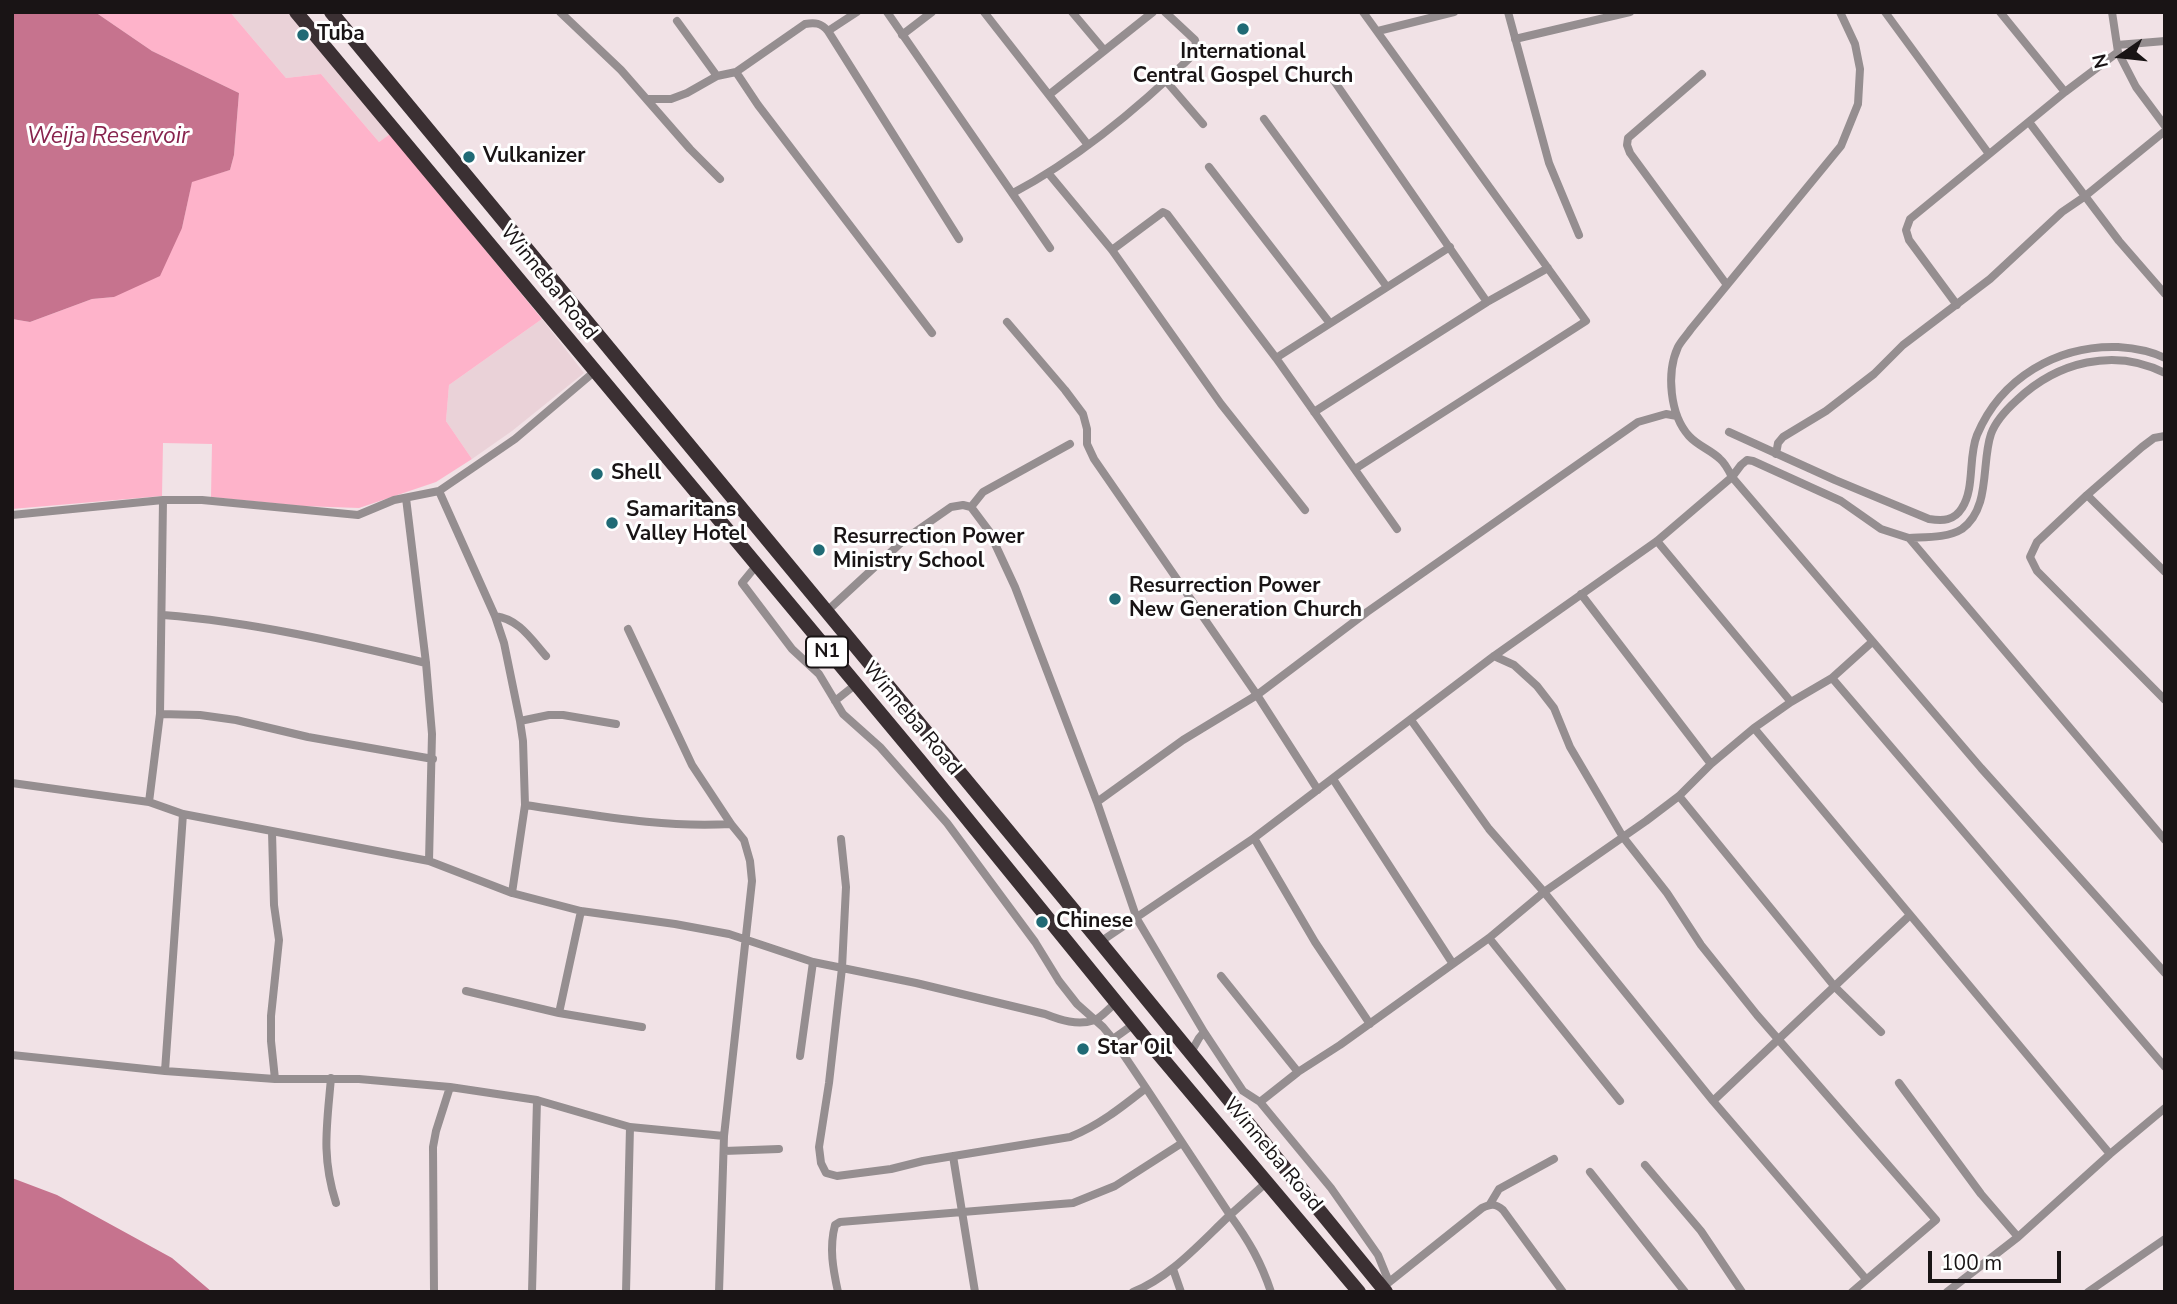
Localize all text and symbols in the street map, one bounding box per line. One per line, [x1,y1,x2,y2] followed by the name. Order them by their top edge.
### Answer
[1235,21,1251,37] marker: International Central Gospel Church
[2086,21,2156,91] north arrow
[317,22,365,48] place label: Tuba
[295,27,311,43] marker: Tuba
[1133,40,1353,90] place label: International Central Gospel Church
[2086,51,2115,71] text: N
[27,123,189,151] water label: Weija Reservoir
[483,144,585,170] place label: Vulkanizer
[461,149,477,165] marker: Vulkanizer
[494,220,602,346] street label: Winneba Road
[611,461,661,487] place label: Shell
[589,466,605,482] marker: Shell
[626,498,747,548] place label: Samaritans Valley Hotel
[604,515,620,531] marker: Samaritans Valley Hotel
[833,525,1024,575] place label: Resurrection Power Ministry School
[811,542,827,558] marker: Resurrection Power Ministry School
[1129,574,1362,624] place label: Resurrection Power New Generation Church
[1107,591,1123,607] marker: Resurrection Power New Generation Church
[806,636,848,667] road number: N1
[856,657,966,781] street label: Winneba Road
[1056,909,1133,935] place label: Chinese
[1034,914,1050,930] marker: Chinese
[1097,1036,1172,1062] place label: Star Oil
[1075,1041,1091,1057] marker: Star Oil
[1217,1093,1327,1217] street label: Winneba Road
[1932,1238,2065,1282] scale bar
[1941,1249,2002,1277] text: 100 m

